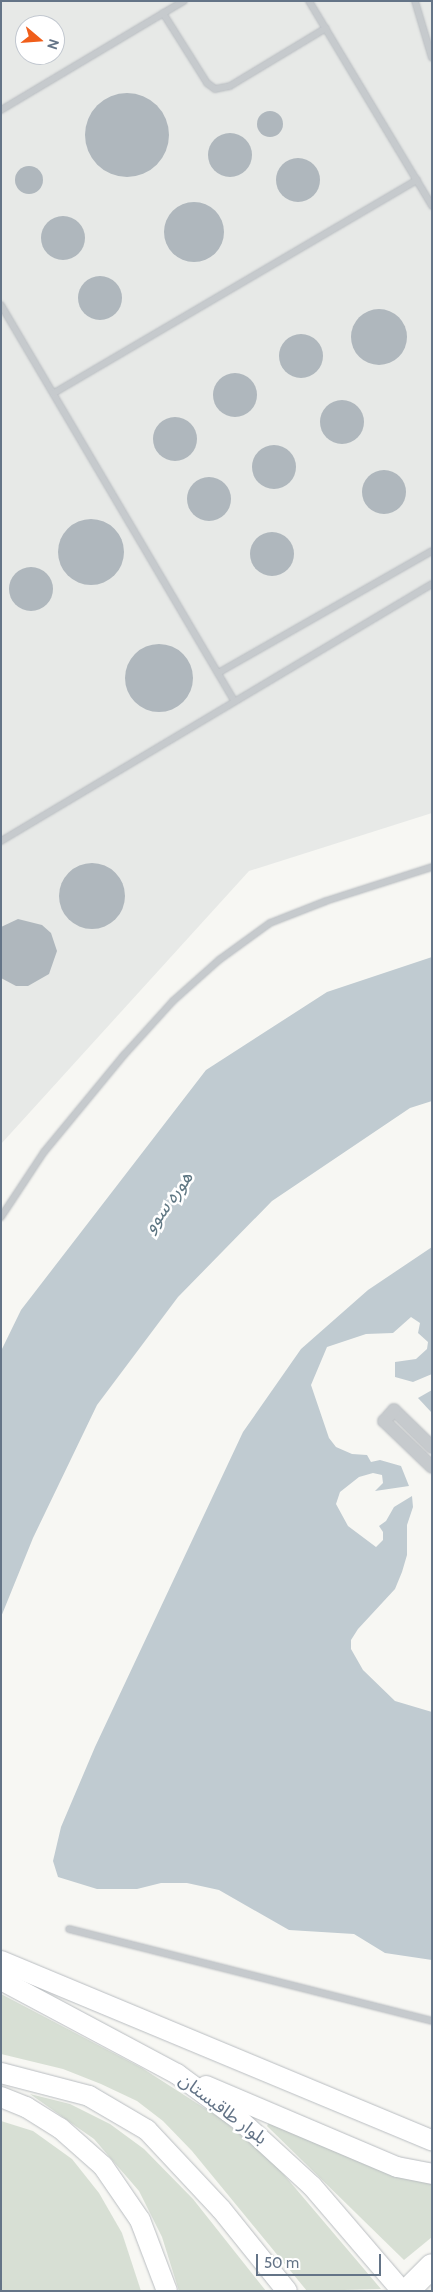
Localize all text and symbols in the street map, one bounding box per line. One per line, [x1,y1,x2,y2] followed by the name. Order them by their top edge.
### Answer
[15,15,65,65] north arrow
[43,37,63,52] text: N
[138,1167,198,1237] water label: هوره سوو
[175,2069,271,2149] street label: بلوار طاقبستان
[258,2244,383,2276] scale bar
[264,2254,299,2272] text: 50 m

